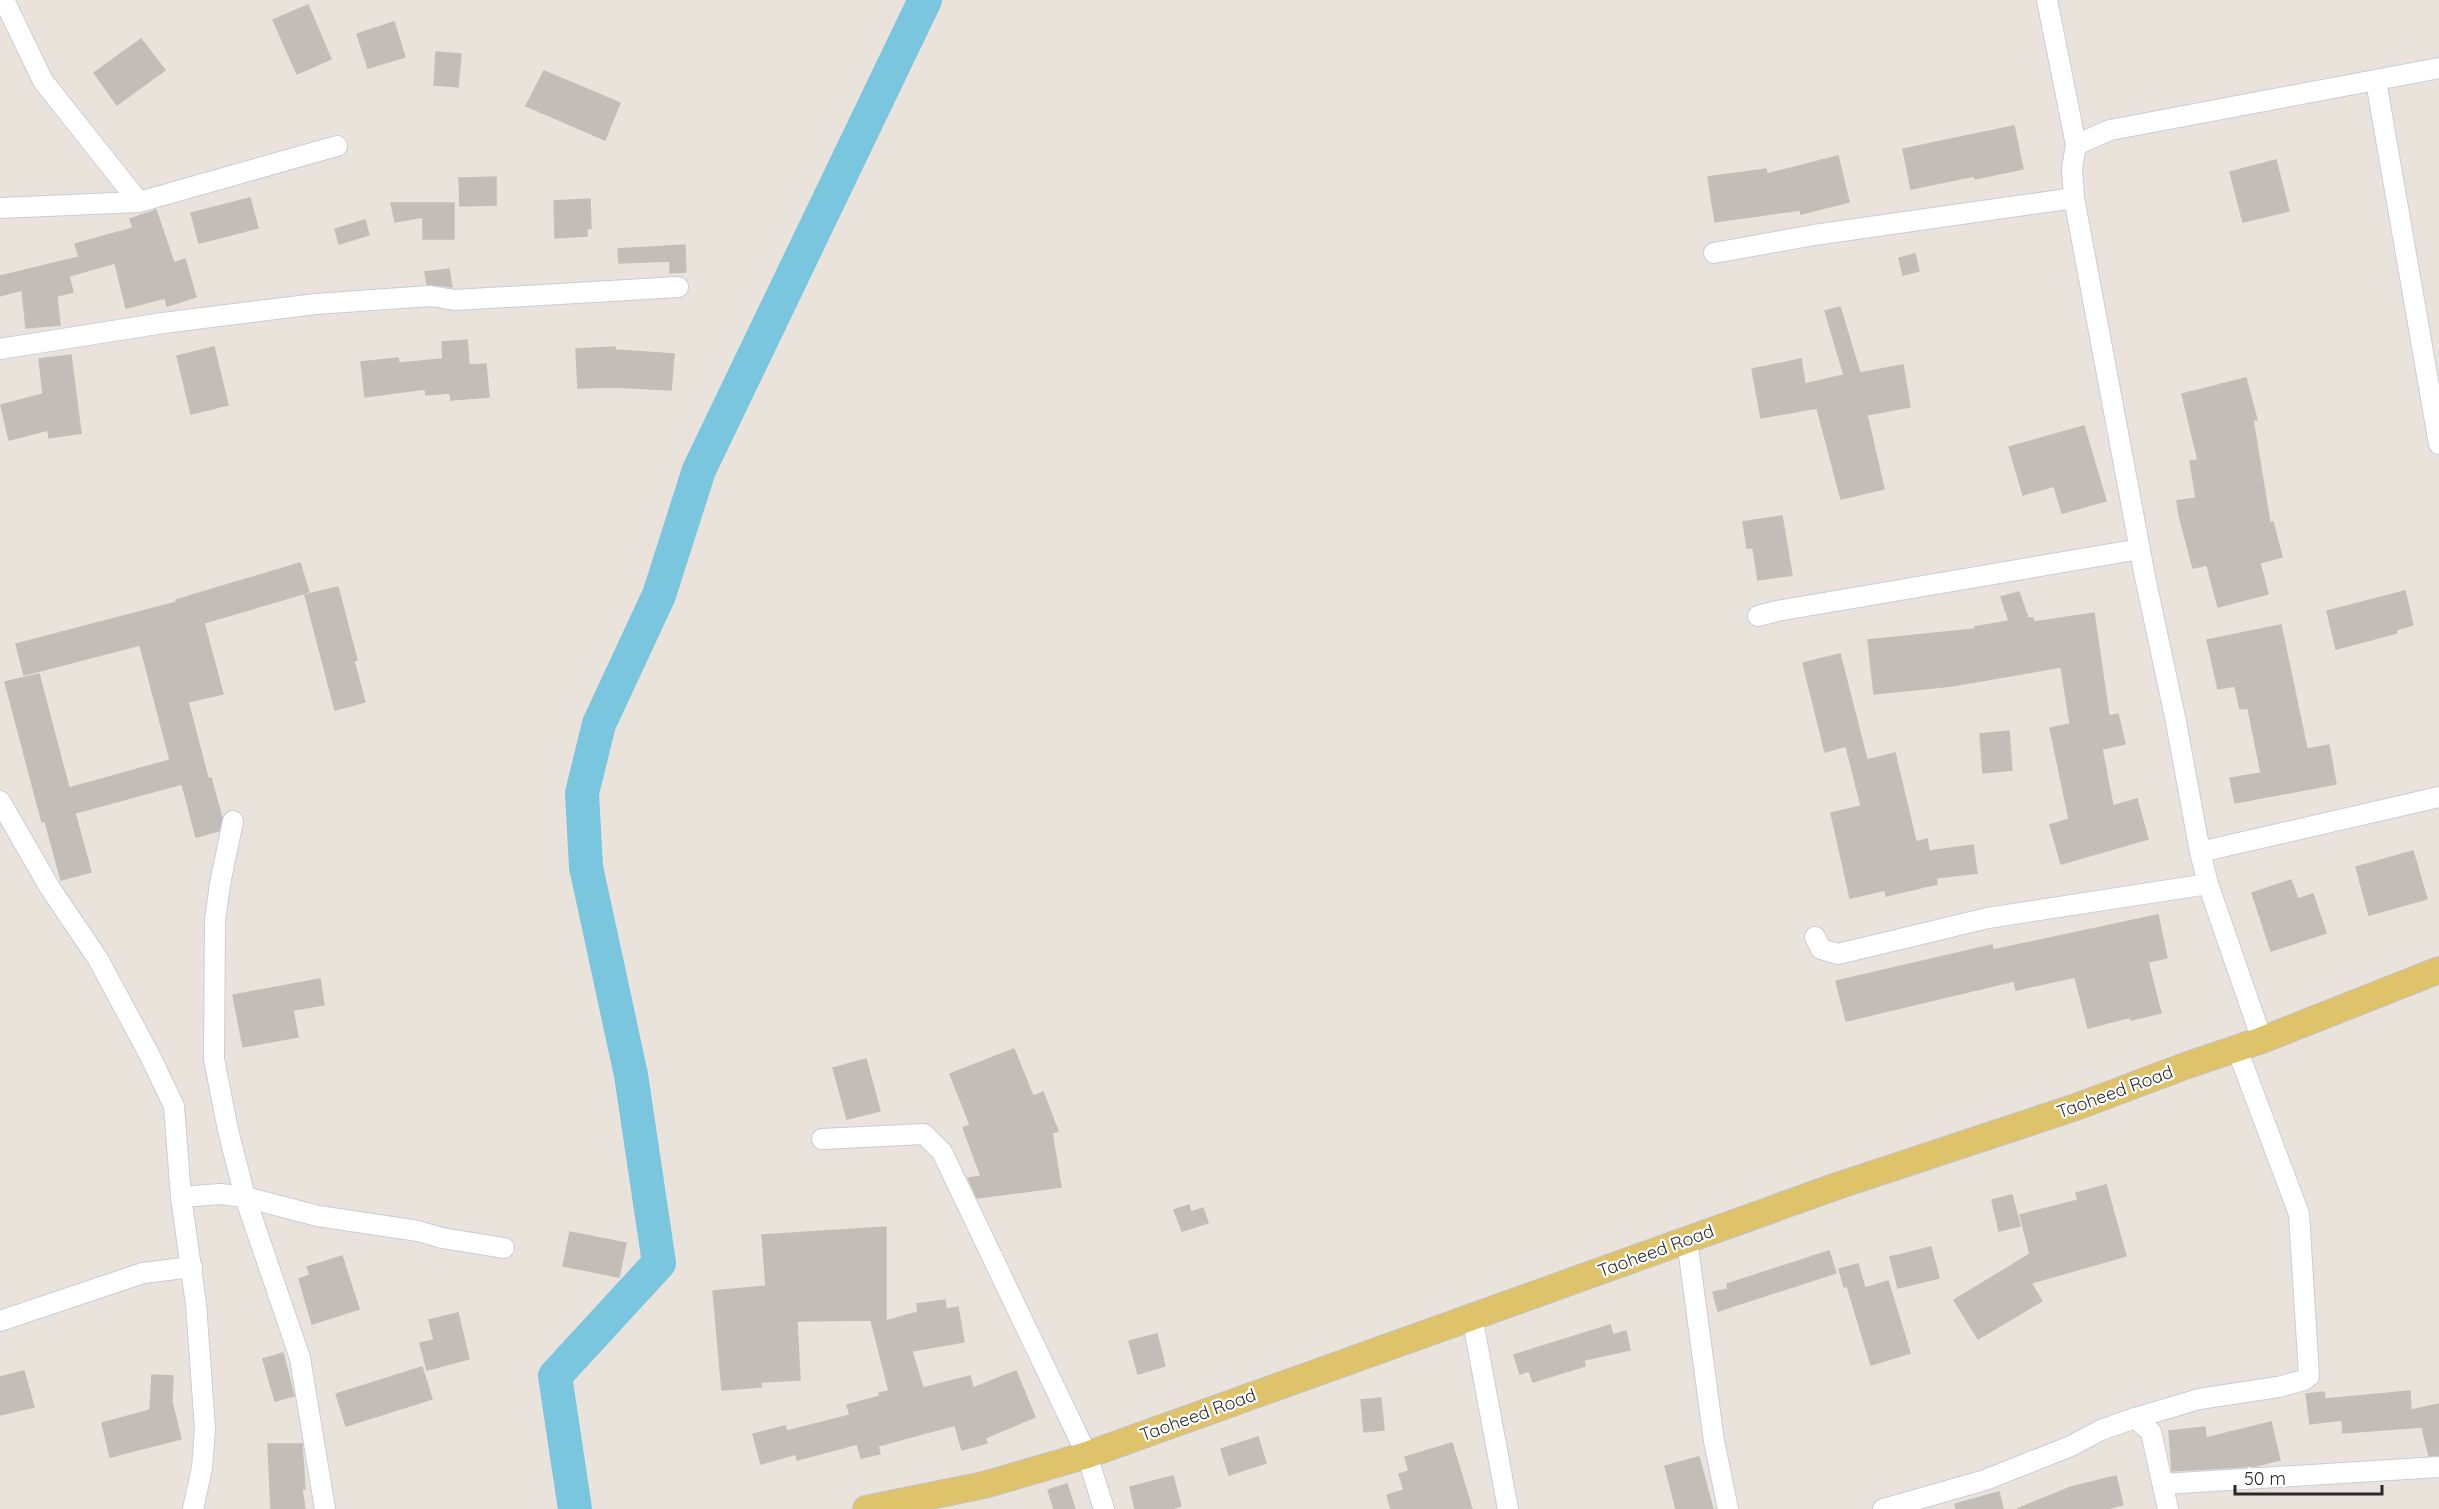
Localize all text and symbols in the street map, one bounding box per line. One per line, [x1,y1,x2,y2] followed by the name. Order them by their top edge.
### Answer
[2054,1060,2176,1123] street label: Taoheed Road
[1595,1219,1717,1282] street label: Taoheed Road
[1137,1383,1259,1446] street label: Taoheed Road
[2235,1458,2382,1496] scale bar
[2244,1467,2286,1490] text: 50 m

